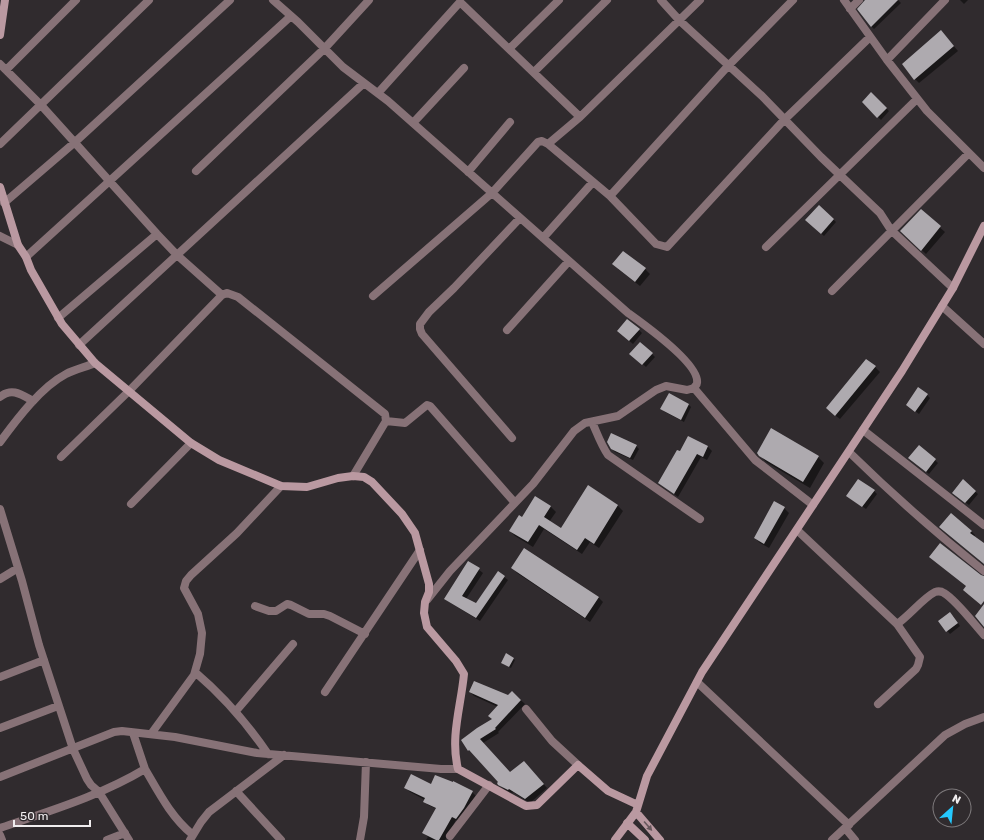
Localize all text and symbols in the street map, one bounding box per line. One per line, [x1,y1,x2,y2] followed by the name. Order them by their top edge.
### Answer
[932,788,972,828] north arrow
[950,792,963,807] text: N
[14,802,90,828] scale bar
[20,809,48,823] text: 50 m
[643,821,652,831] one-way arrow

